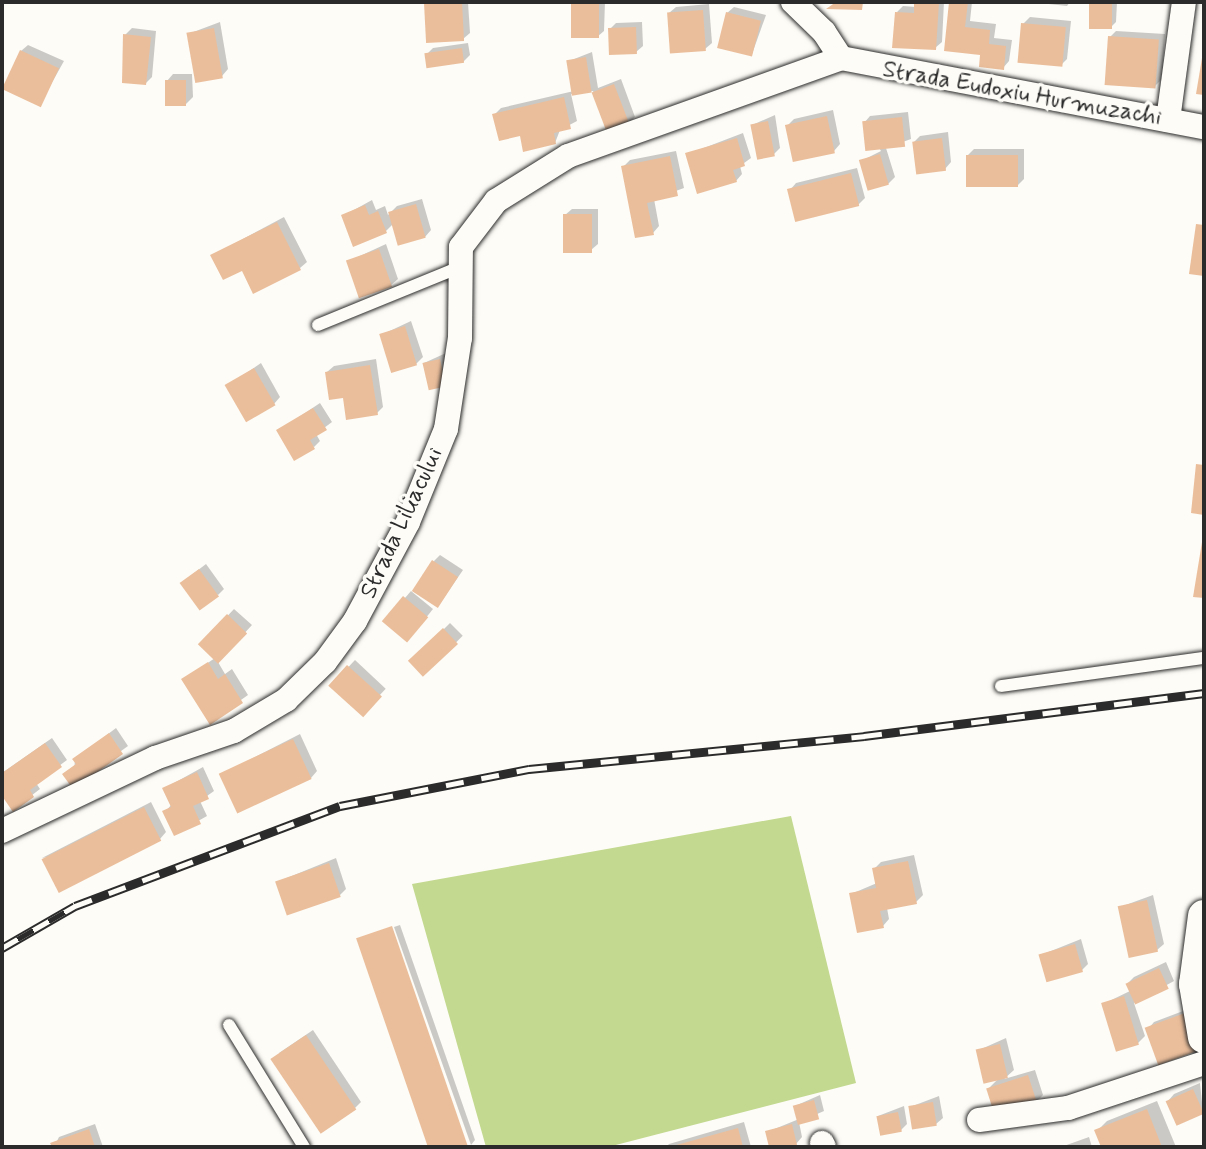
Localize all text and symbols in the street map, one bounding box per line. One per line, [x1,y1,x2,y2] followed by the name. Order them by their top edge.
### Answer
[883,56,1161,132] street label: Strada Eudoxiu Hurmuzachi
[354,442,450,604] street label: Strada Liliacului

